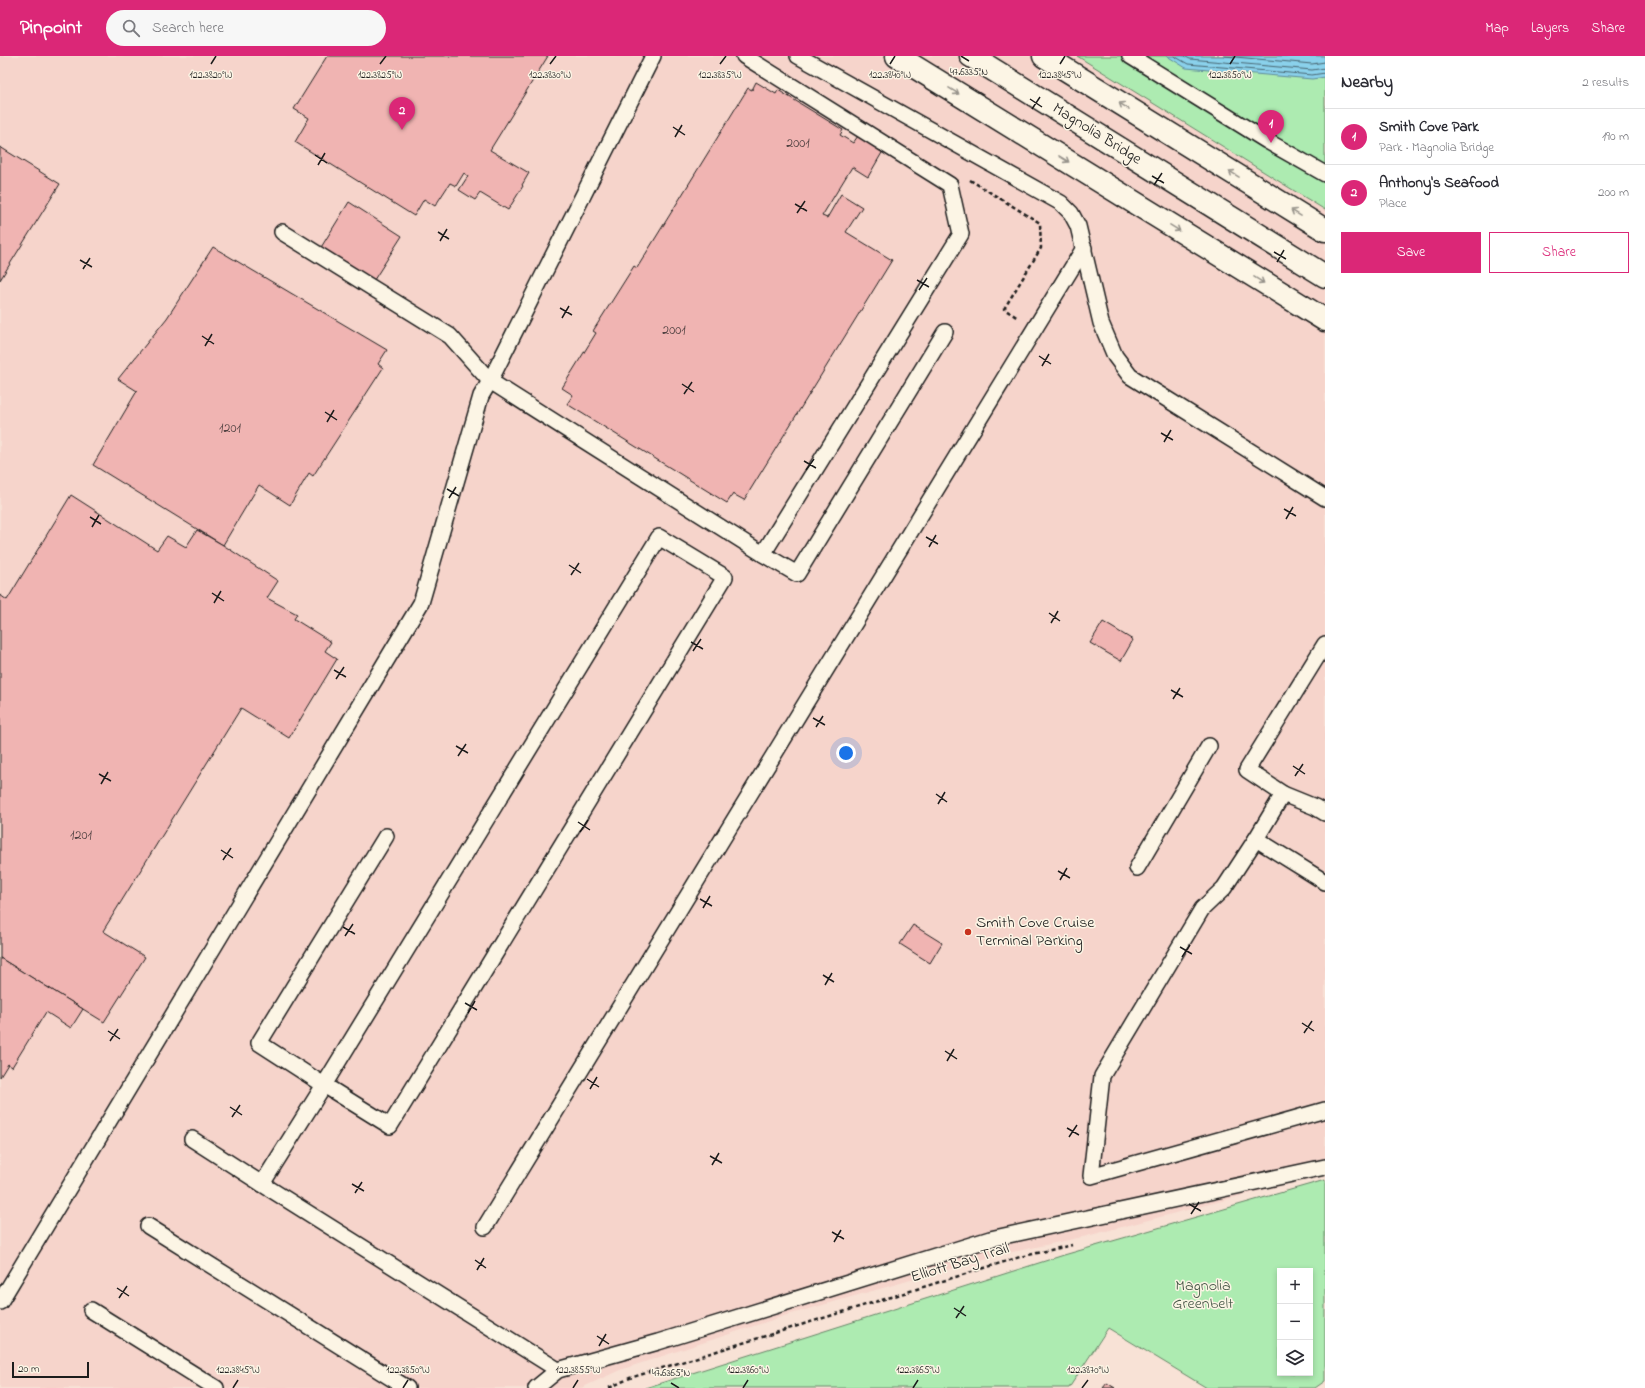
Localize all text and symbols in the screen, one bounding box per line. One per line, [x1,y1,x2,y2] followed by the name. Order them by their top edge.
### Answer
[106,10,386,46] search box
[20,15,82,42] text: Pinpoint
[120,17,142,39] icon: search
[152,17,224,39] text: Search here
[1485,18,1509,39] text: Map
[1531,18,1569,39] text: Layers
[1591,18,1625,39] text: Share
[950,65,988,80] text: 47.6335°N
[190,68,233,83] text: 122.3820°W
[358,68,402,83] text: 122.3825°W
[529,68,571,83] text: 122.3830°W
[698,68,742,83] text: 122.3835°W
[869,68,911,83] text: 122.3840°W
[1038,68,1082,83] text: 122.3845°W
[1208,68,1252,83] text: 122.3850°W
[1341,70,1393,95] text: Nearby
[1582,73,1629,92] text: 2 results
[948,88,960,96] one-way arrow
[389,97,415,130] pin: 2
[1048,97,1147,171] street label: Magnolia Bridge
[1118,101,1130,109] one-way arrow
[1258,110,1284,143] pin: 1
[1379,116,1479,138] text: Smith Cove Park
[1352,127,1356,146] text: 1
[1602,127,1629,146] text: 190 m
[786,133,810,154] house number: 2001
[1379,138,1494,157] text: Park · Magnolia Bridge
[1058,156,1070,164] one-way arrow
[1229,170,1240,178] one-way arrow
[1379,172,1499,194] text: Anthony's Seafood
[1351,183,1357,202] text: 2
[1598,183,1629,202] text: 200 m
[1379,194,1407,213] text: Place
[1290,208,1302,216] one-way arrow
[1169,224,1181,232] one-way arrow
[1341,232,1481,273] button: Save
[1489,232,1629,273] button: Share
[1254,276,1265,284] one-way arrow
[662,320,686,341] house number: 2001
[219,418,241,439] house number: 1201
[836,743,856,763] your location
[70,825,92,846] house number: 1201
[976,911,1095,953] place label: Smith Cove Cruise Terminal Parking
[963,927,973,937] marker: Smith Cove Cruise Terminal Parking
[908,1237,1012,1289] street label: Elliott Bay Trail
[1277,1268,1313,1376] map controls
[1277,1268,1313,1304] button: +
[1173,1274,1234,1316] park label: Magnolia Greenbelt
[1277,1304,1313,1340] button: −
[1277,1340,1313,1376] button: layers
[12,1360,89,1379] scale bar
[18,1361,40,1377] text: 20 m
[216,1363,260,1378] text: 122.3845°W
[386,1363,430,1378] text: 122.3850°W
[556,1363,601,1378] text: 122.3855°W
[727,1363,769,1378] text: 122.3860°W
[896,1363,940,1378] text: 122.3865°W
[1067,1363,1109,1378] text: 122.3870°W
[652,1366,690,1381] text: 47.6365°N

